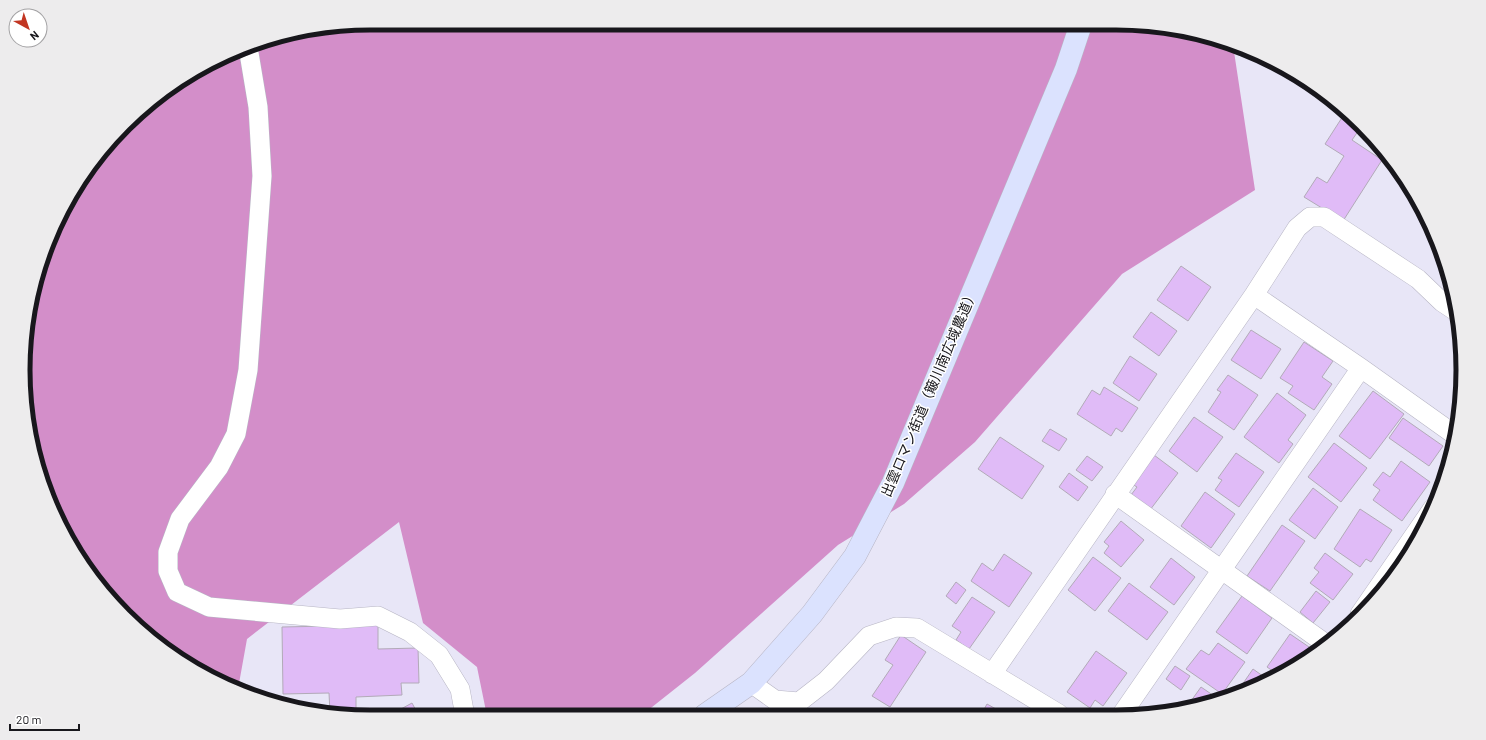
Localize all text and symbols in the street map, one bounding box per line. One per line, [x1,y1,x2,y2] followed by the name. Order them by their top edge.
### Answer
[8,8,48,48] north arrow
[28,29,42,43] text: N
[877,286,980,499] street label: 出雲ロマン街道（簸川南広域農道）
[10,706,79,732] scale bar
[16,712,42,726] text: 20 m

